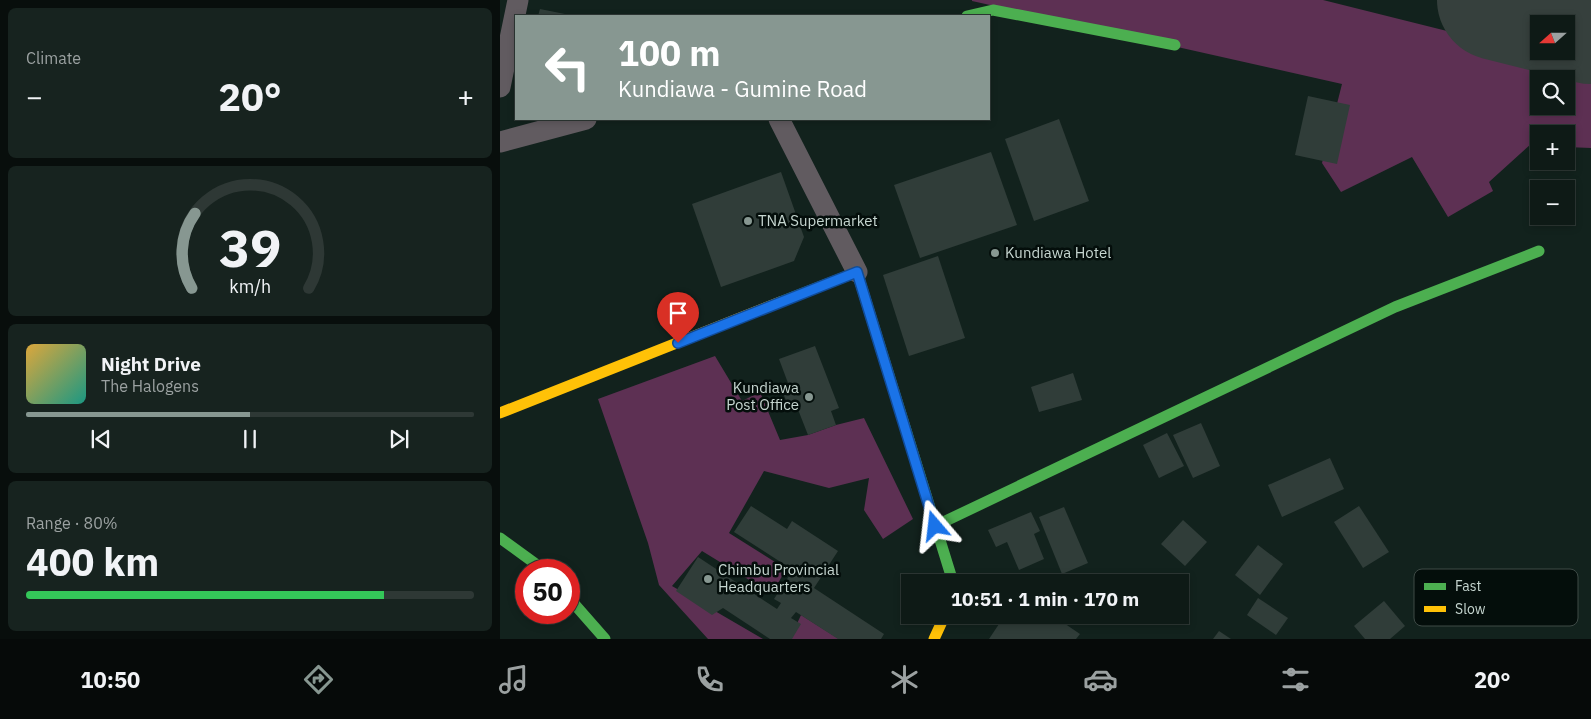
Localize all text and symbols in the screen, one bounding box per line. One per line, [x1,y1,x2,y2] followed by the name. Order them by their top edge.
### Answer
[1530,15,1575,60] north arrow
[1530,15,1575,225] map controls
[618,30,721,76] text: 100 m
[535,35,600,100] icon: left
[26,48,81,68] text: Climate
[1530,70,1575,115] button: search
[218,72,282,121] text: 20°
[618,74,867,103] text: Kundiawa - Gumine Road
[26,78,43,115] text: −
[457,78,474,115] text: +
[1530,125,1575,170] button: +
[1530,180,1575,225] button: −
[758,211,878,230] place label: TNA Supermarket
[219,214,281,281] text: 39
[742,215,754,227] marker: TNA Supermarket
[1005,243,1111,262] place label: Kundiawa Hotel
[989,247,1001,259] marker: Kundiawa Hotel
[229,275,271,298] text: km/h
[657,292,699,343] pin
[664,299,692,327] icon: arrive
[101,352,201,376] text: Night Drive
[101,376,199,396] text: The Halogens
[726,378,799,414] place label: Kundiawa Post Office
[803,391,815,403] marker: Kundiawa Post Office
[87,425,115,453] icon: previous
[236,425,264,453] icon: pause
[385,425,413,453] icon: next
[908,499,960,551] position arrow
[26,513,118,533] text: Range · 80%
[26,537,159,586] text: 400 km
[515,559,580,624] speed limit sign: 50
[718,560,839,596] place label: Chimbu Provincial Headquarters
[1414,569,1578,626] legend
[702,573,714,585] marker: Chimbu Provincial Headquarters
[1455,577,1481,595] text: Fast
[951,587,1139,611] text: 10:51 · 1 min · 170 m
[1455,600,1486,618] text: Slow
[301,662,336,697] icon: directions
[496,662,531,697] icon: music
[692,662,727,697] icon: phone
[887,662,922,697] icon: climate
[1083,662,1118,697] icon: car
[1278,662,1313,697] icon: filters
[80,665,140,694] text: 10:50
[1474,665,1511,694] text: 20°

